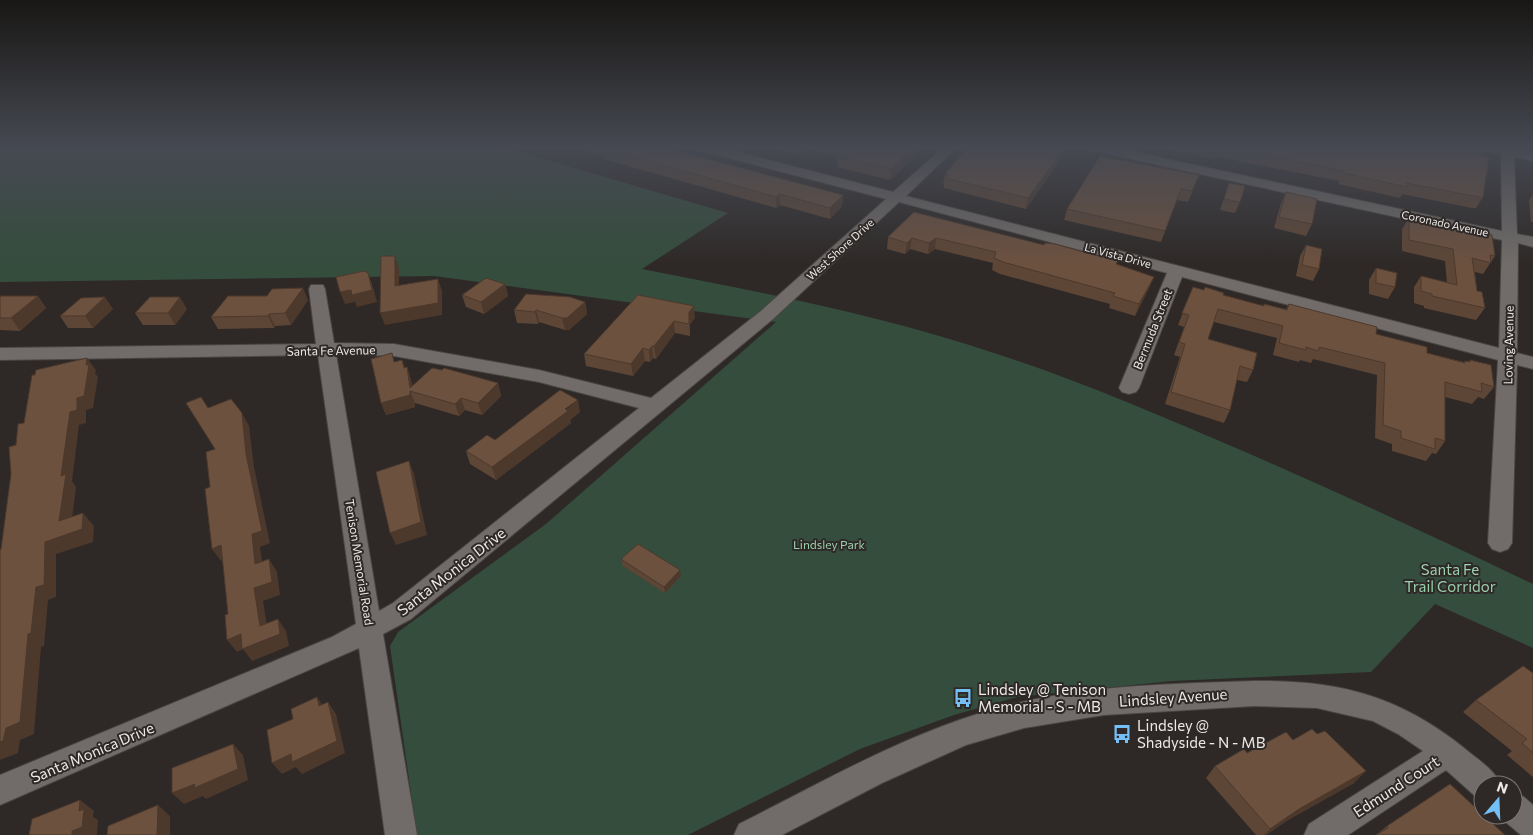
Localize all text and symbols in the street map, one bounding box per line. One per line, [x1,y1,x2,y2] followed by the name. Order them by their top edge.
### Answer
[1400,207,1490,239] street label: Coronado Avenue
[804,215,876,283] street label: West Shore Drive
[1083,240,1153,270] street label: La Vista Drive
[1130,287,1175,371] street label: Bermuda Street
[1500,306,1516,384] street label: Loving Avenue
[286,342,376,358] street label: Santa Fe Avenue
[343,498,377,626] street label: Tenison Memorial Road
[393,523,509,619] street label: Santa Monica Drive
[793,537,866,551] park label: Lindsley Park
[1404,560,1496,595] park label: Santa Fe Trail Corridor
[978,680,1106,715] place label: Lindsley @ Tenison Memorial - S - MB
[1118,684,1228,710] street label: Lindsley Avenue
[952,687,974,709] bus stop icon: Lindsley @ Tenison Memorial - S - MB
[1137,716,1266,751] place label: Lindsley @ Shadyside - N - MB
[28,718,156,786] street label: Santa Monica Drive
[1111,723,1133,745] bus stop icon: Lindsley @ Shadyside - N - MB
[1350,752,1442,820] street label: Edmund Court
[1473,775,1523,825] north arrow
[1495,777,1510,797] text: N

